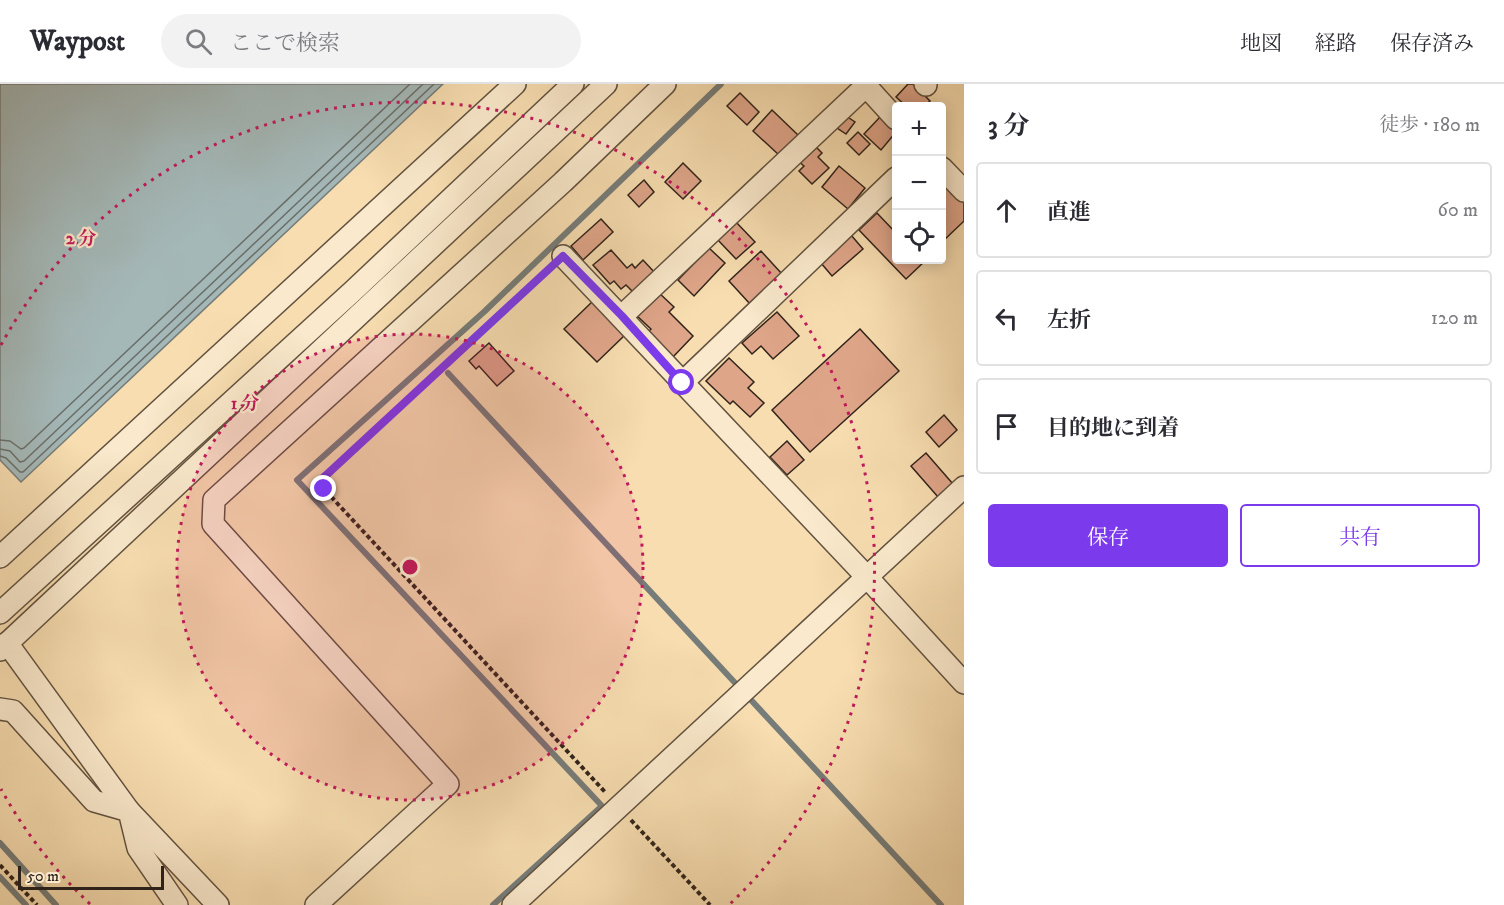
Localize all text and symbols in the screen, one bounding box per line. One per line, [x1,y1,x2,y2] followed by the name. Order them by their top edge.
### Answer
[161,14,581,68] search box
[30,24,125,59] text: Waypost
[182,25,215,58] icon: search
[230,30,340,57] text: ここで検索
[1240,31,1282,57] text: 地図
[1315,31,1357,57] text: 経路
[1390,31,1474,57] text: 保存済み
[892,102,946,264] map controls
[892,102,946,156] button: +
[988,110,1029,143] text: 3 分
[1379,113,1480,138] text: 徒歩 · 180 m
[892,156,946,210] button: −
[990,194,1023,227] icon: ahead
[1438,198,1478,223] text: 60 m
[1047,199,1091,226] text: 直進
[892,210,946,264] button: locate
[66,228,96,250] text: 2 分
[990,302,1023,335] icon: left
[1431,306,1478,331] text: 120 m
[1047,307,1091,334] text: 左折
[668,369,694,395] route start
[231,393,259,415] text: 1 分
[990,410,1023,443] icon: arrive
[1047,415,1179,442] text: 目的地に到着
[310,475,336,501] route end
[988,504,1228,567] button: 保存
[1240,504,1480,567] button: 共有
[400,557,420,577] centre of rings
[18,863,164,890] scale bar
[27,866,59,886] text: 50 m

